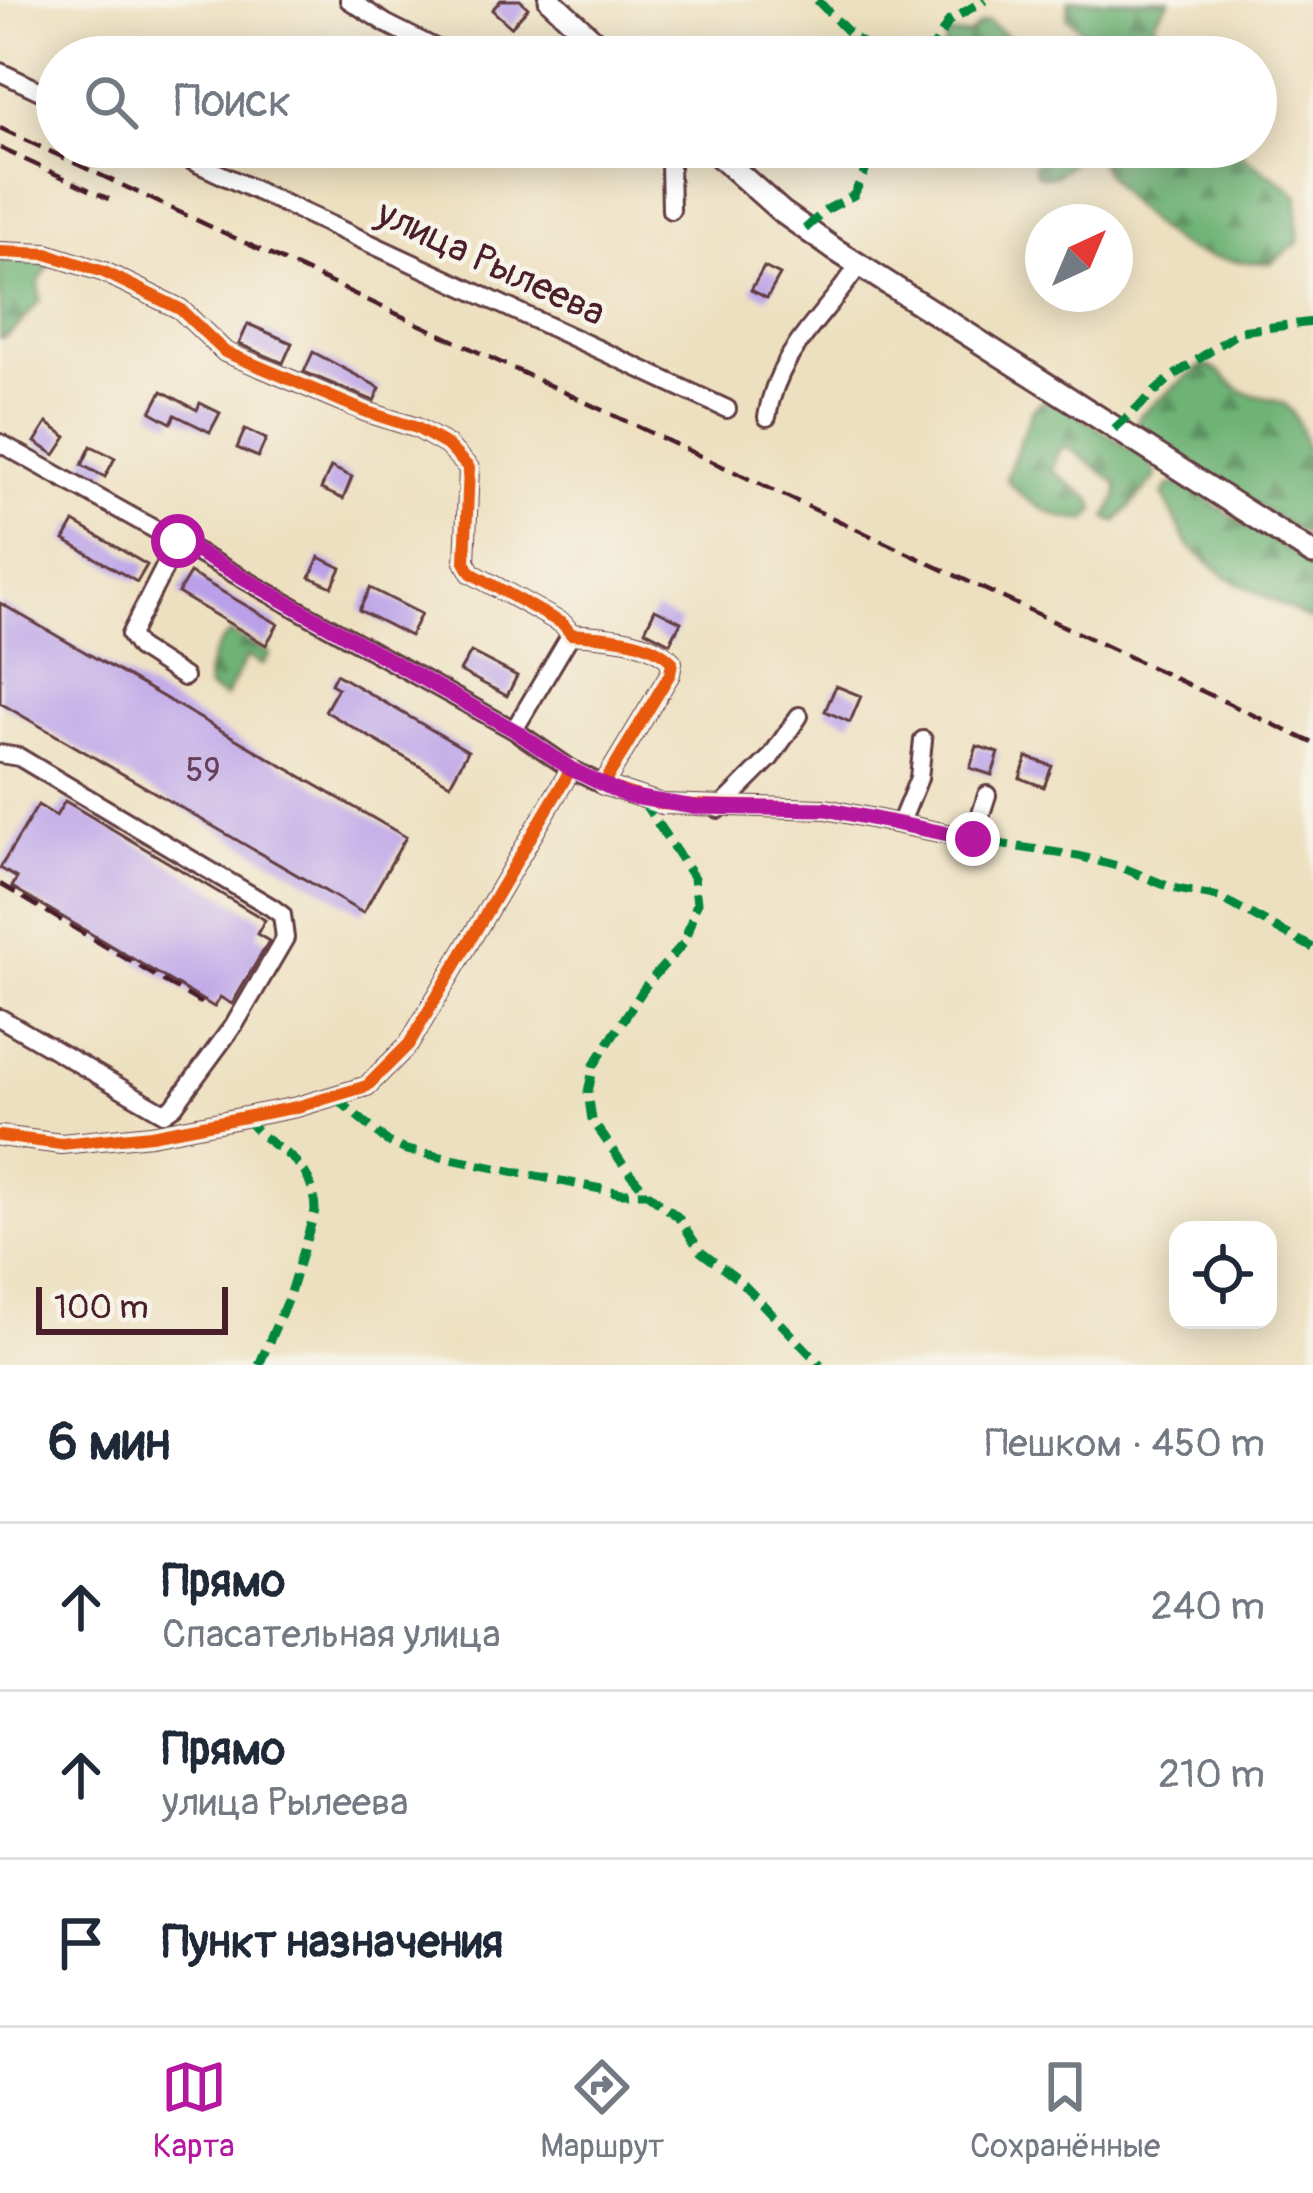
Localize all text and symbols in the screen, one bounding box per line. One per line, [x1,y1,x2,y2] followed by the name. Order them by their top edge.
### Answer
[36,36,1277,168] search box
[78,69,144,135] icon: search
[174,74,291,130] text: Поиск
[368,188,613,337] street label: улица Рылеева
[1025,204,1133,312] north arrow
[151,514,205,568] route start
[186,750,220,791] house number: 59
[946,812,1000,866] route end
[1169,1221,1277,1329] map controls
[1169,1221,1277,1329] button: locate
[36,1281,228,1334] scale bar
[54,1287,148,1328] text: 100 m
[48,1411,171,1475] text: 6 мин
[985,1419,1265,1468] text: Пешком · 450 m
[162,1554,285,1610] text: Прямо
[48,1574,114,1640] icon: ahead
[1151,1582,1265,1631] text: 240 m
[162,1610,501,1659] text: Спасательная улица
[162,1722,285,1778] text: Прямо
[48,1742,114,1808] icon: ahead
[1158,1750,1265,1799] text: 210 m
[162,1778,408,1827] text: улица Рылеева
[48,1910,114,1976] icon: arrive
[162,1915,503,1971] text: Пункт назначения
[153,2054,235,2167] tab: Карта
[540,2054,664,2167] tab: Маршрут
[970,2054,1160,2167] tab: Сохранённые

